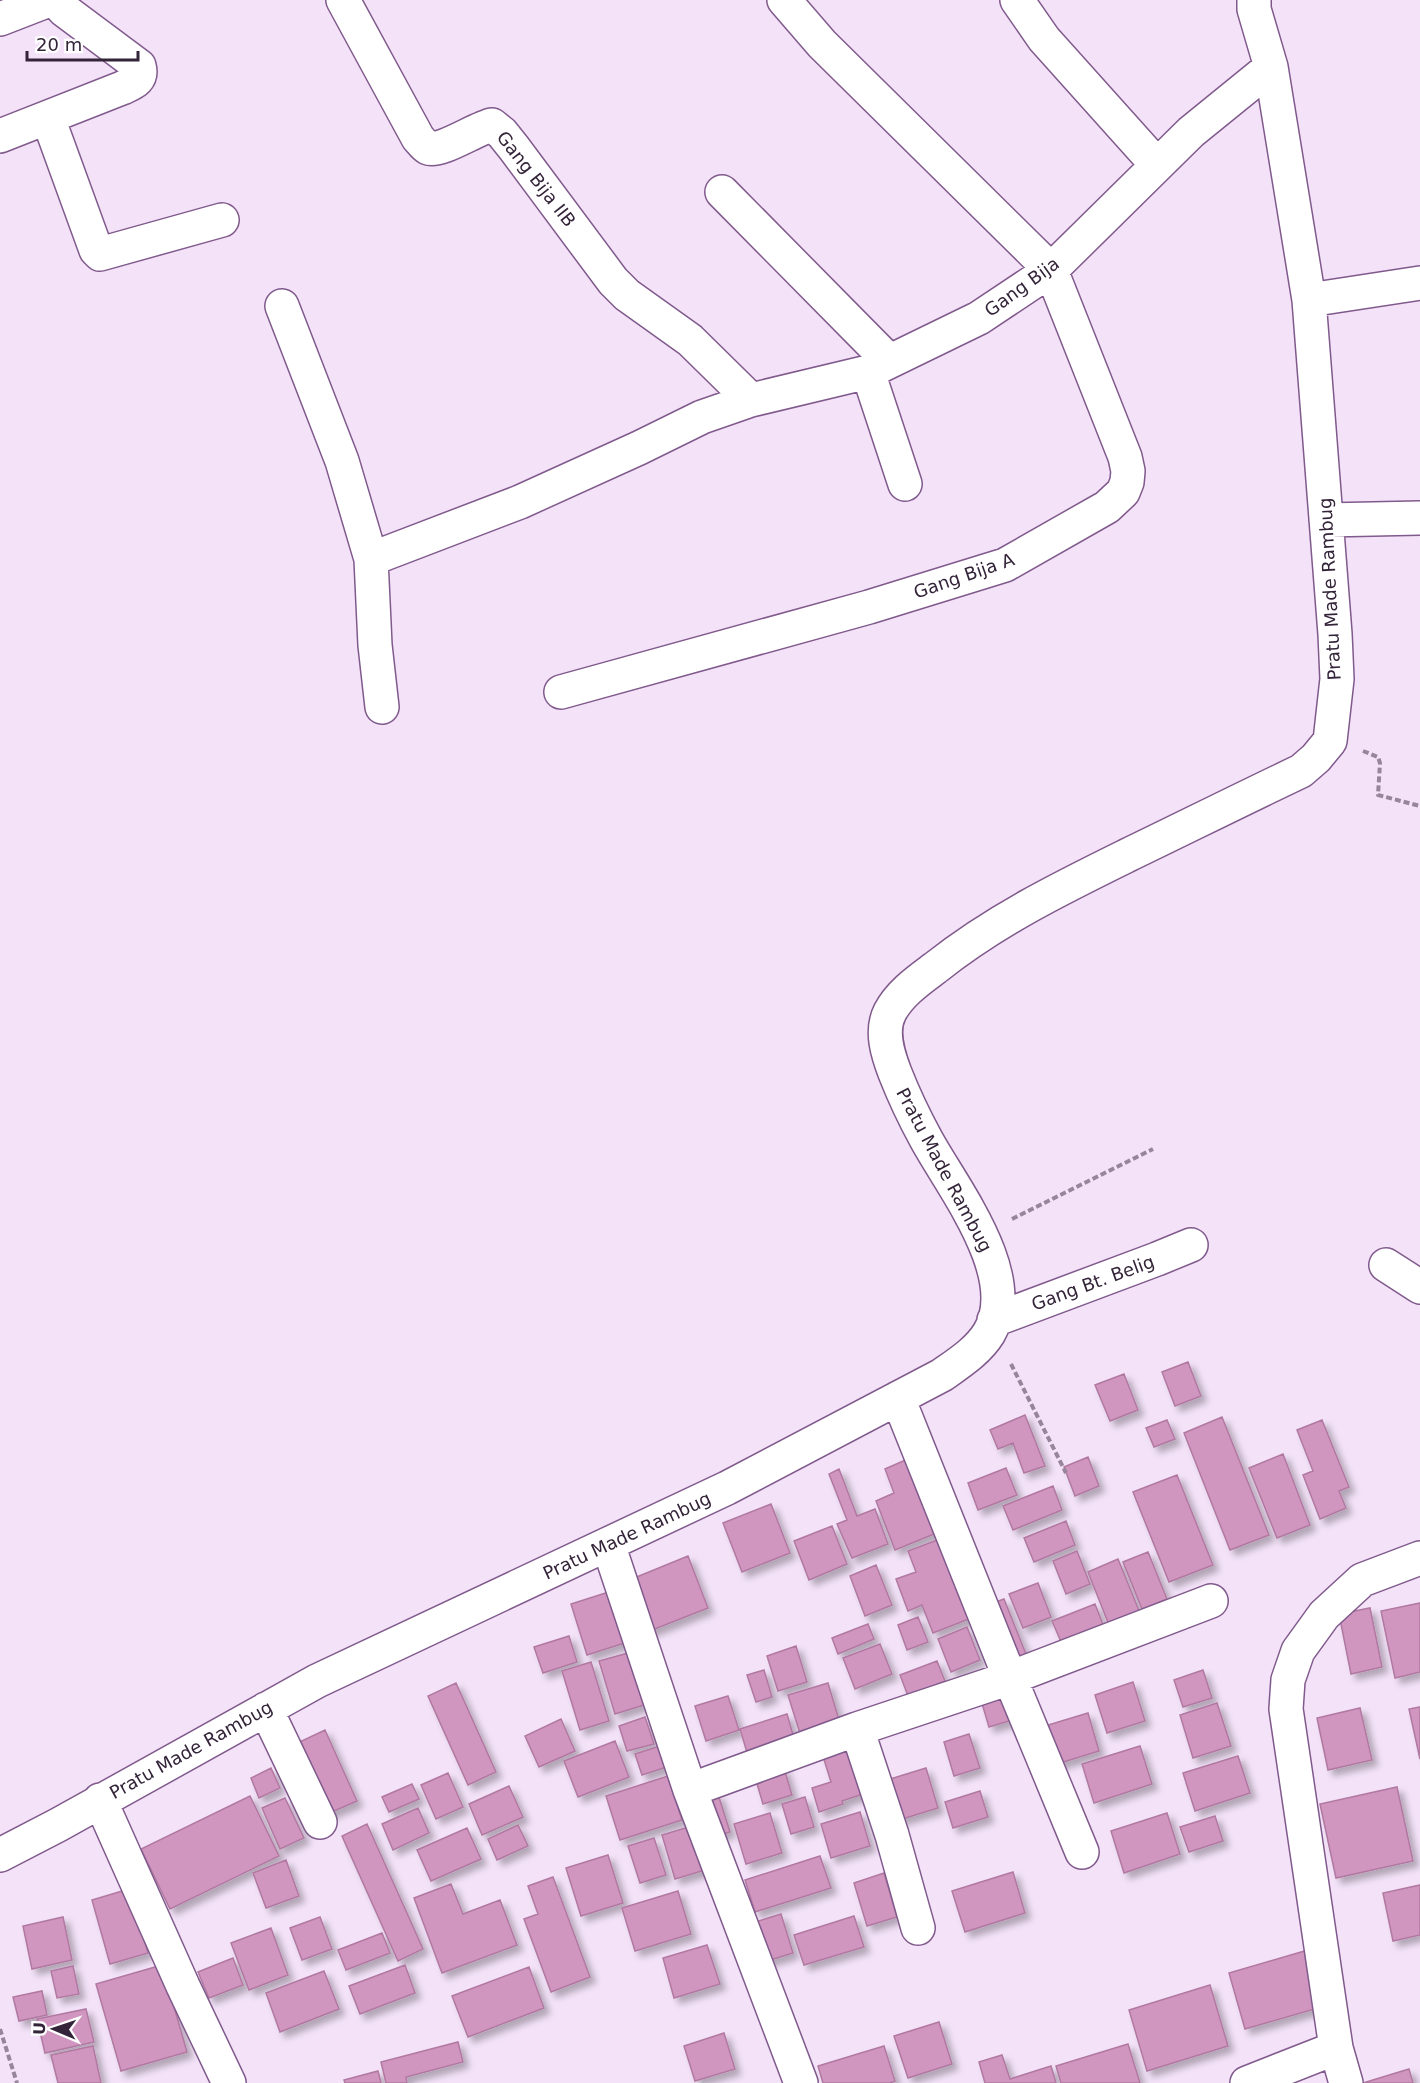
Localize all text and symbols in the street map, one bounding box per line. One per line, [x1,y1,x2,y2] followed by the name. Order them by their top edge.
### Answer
[27,24,138,62] scale bar
[36,34,82,55] text: 20 m
[493,127,580,231] street label: Gang Bija IIB
[980,253,1063,321] street label: Gang Bija
[1314,497,1345,681] street label: Pratu Made Rambug
[911,548,1018,603] street label: Gang Bija A
[892,1084,997,1255] street label: Pratu Made Rambug
[1029,1251,1157,1314] street label: Gang Bt. Belig
[539,1487,714,1584] street label: Pratu Made Rambug
[106,1696,276,1803] street label: Pratu Made Rambug
[24,1999,84,2059] north arrow
[30,2022,49,2035] text: U

